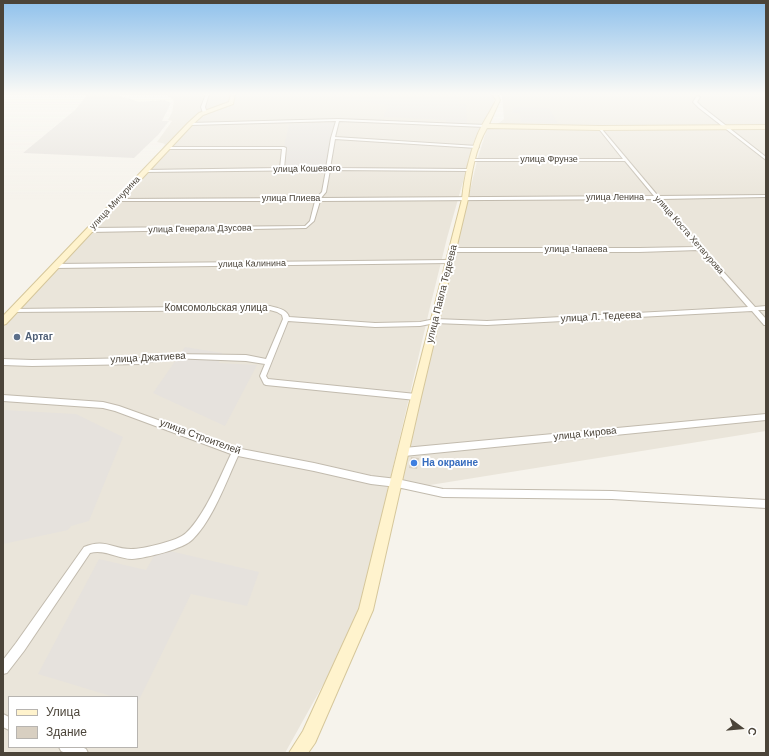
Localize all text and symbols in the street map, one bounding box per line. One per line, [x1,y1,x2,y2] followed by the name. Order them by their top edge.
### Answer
[520,155,578,165] street label: улица Фрунзе
[273,163,341,175] street label: улица Кошевого
[88,174,142,232] street label: улица Мичурина
[586,193,644,203] street label: улица Ленина
[652,193,726,277] street label: улица Коста Хетагурова
[262,194,320,204] street label: улица Плиева
[148,223,252,235] street label: улица Генерала Дзусова
[424,244,460,344] street label: улица Павла Тедеева
[545,245,607,255] street label: улица Чапаева
[218,258,286,270] street label: улица Калинина
[164,302,268,314] street label: Комсомольская улица
[560,309,642,325] street label: улица Л. Тедеева
[25,331,53,343] place label: Артаг
[12,332,22,342] marker: Артаг
[110,350,186,366] street label: улица Джатиева
[158,417,242,457] street label: улица Строителей
[553,425,617,443] street label: улица Кирова
[422,457,478,469] place label: На окраине
[409,458,419,468] marker: На окраине
[8,696,138,748] legend
[46,705,80,719] text: Улица
[721,708,761,748] north arrow
[46,725,87,739] text: Здание
[746,726,759,737] text: С

